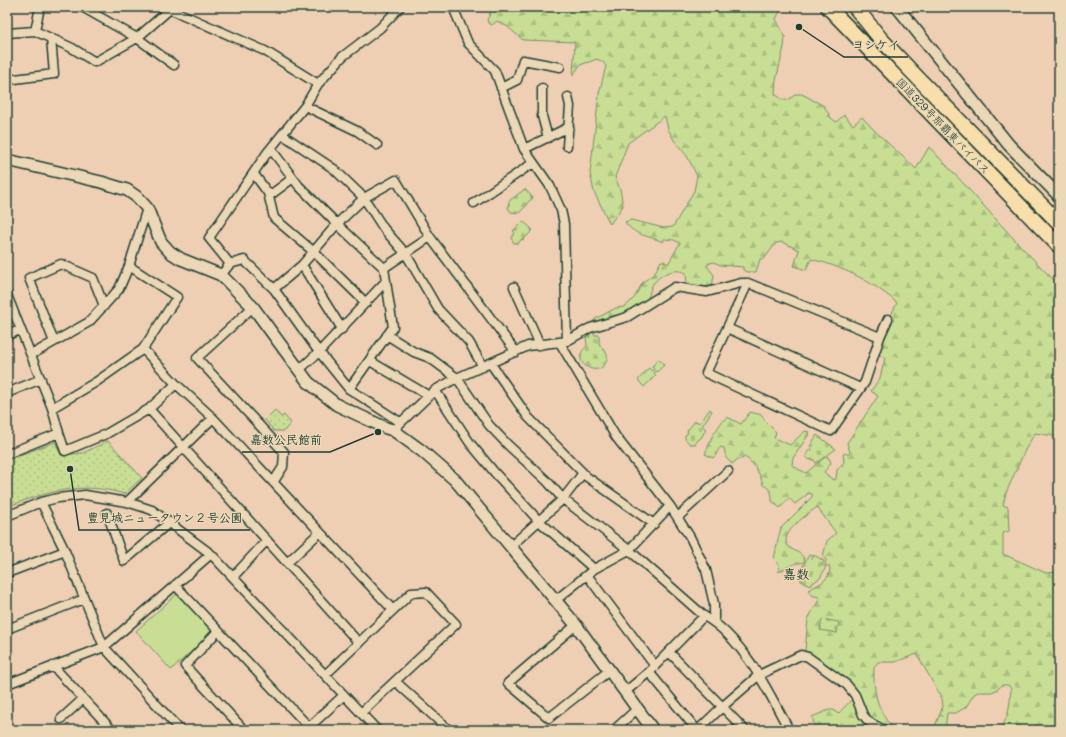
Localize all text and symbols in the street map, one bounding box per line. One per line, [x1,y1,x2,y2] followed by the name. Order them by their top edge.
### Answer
[844,33,908,57] callout: ヨシケイ
[852,36,900,52] text: ヨシケイ
[893,74,994,177] street label: 国道329号那覇東バイパス
[242,428,330,452] callout: 嘉数公民館前
[250,431,322,447] text: 嘉数公民館前
[79,506,250,530] callout: 豊見城ニュータウン２号公園
[87,509,243,525] text: 豊見城ニュータウン２号公園
[783,565,809,582] district label: 嘉数

